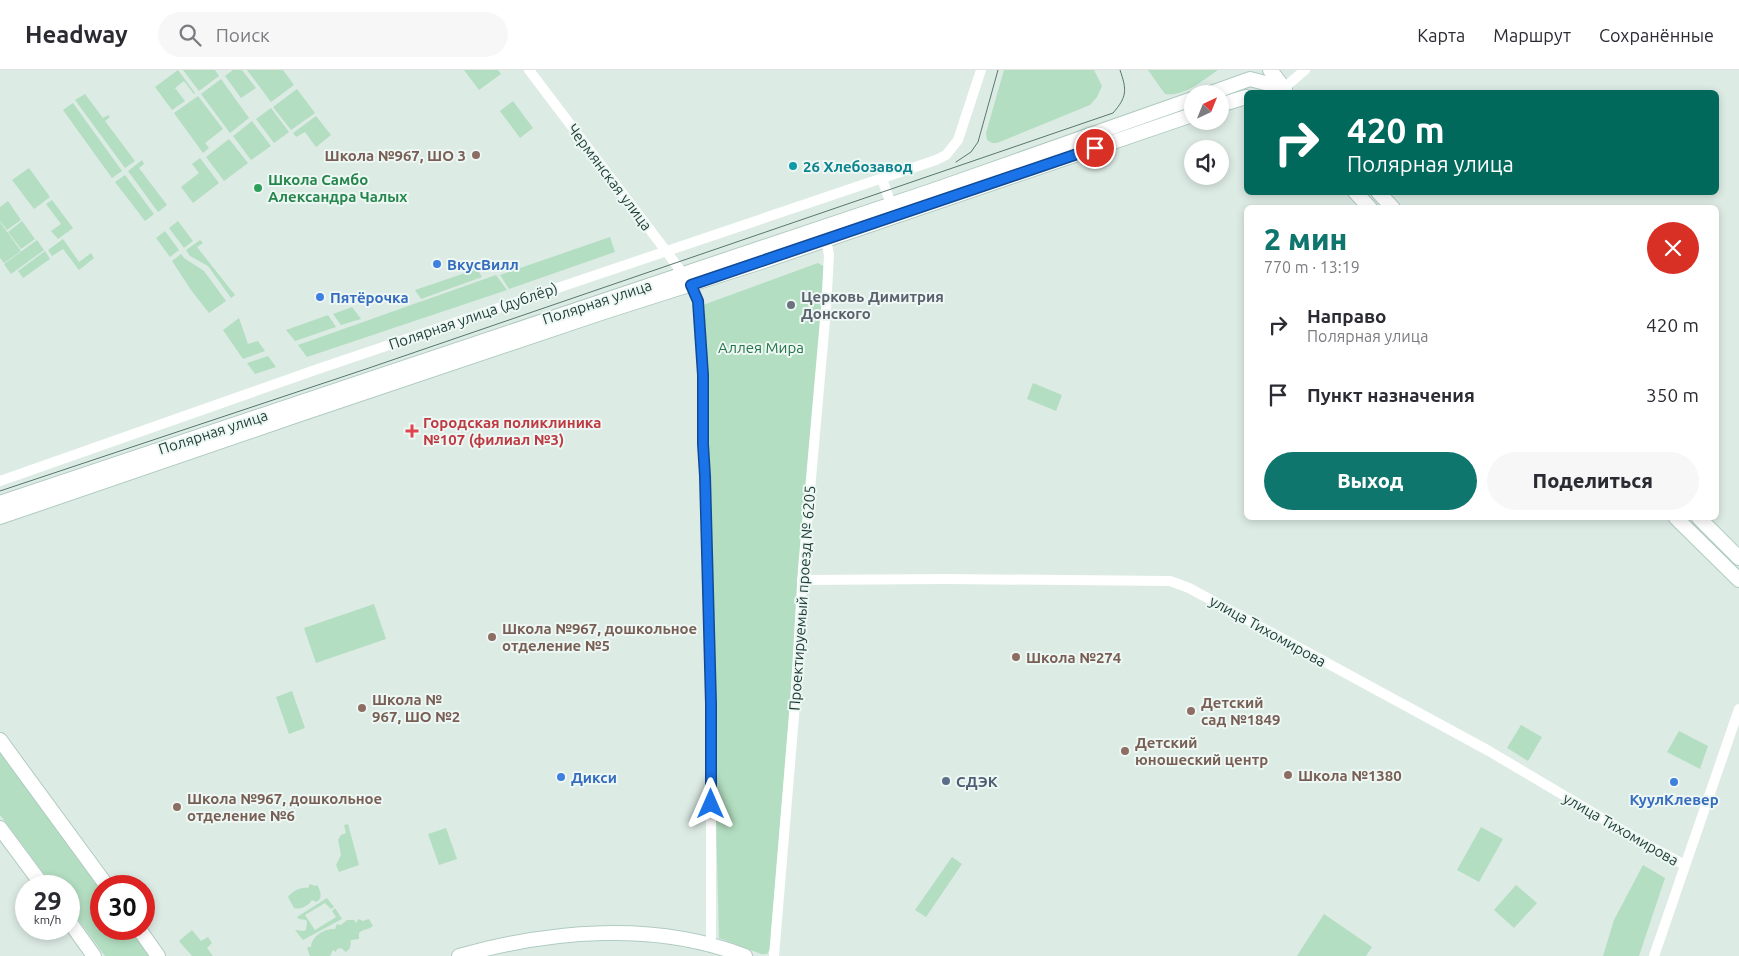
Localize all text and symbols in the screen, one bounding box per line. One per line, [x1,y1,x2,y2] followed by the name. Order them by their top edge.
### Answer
[158,12,508,57] search box
[25,21,128,48] text: Headway
[176,21,204,49] icon: search
[216,24,270,46] text: Поиск
[1417,25,1465,45] text: Карта
[1493,25,1571,45] text: Маршрут
[1599,25,1714,45] text: Сохранённые
[1184,85,1229,130] north arrow
[1184,85,1229,185] map controls
[1264,110,1329,175] icon: right
[1347,110,1445,150] text: 420 m
[564,120,656,234] street label: Чермянская улица
[1074,127,1116,169] pin
[1081,134,1109,162] icon: arrive
[1184,140,1229,185] button: sound
[325,147,466,164] place label: Школа №967, ШО 3
[470,149,482,161] marker: Школа №967, ШО 3
[1347,151,1514,176] text: Полярная улица
[803,158,913,175] place label: 26 Хлебозавод
[787,160,799,172] marker: 26 Хлебозавод
[268,171,407,205] place label: Школа Самбо Александра Чалых
[252,182,264,194] marker: Школа Самбо Александра Чалых
[1264,222,1347,256] text: 2 мин
[1647,222,1699,274] button: close
[447,256,519,273] place label: ВкусВилл
[431,258,443,270] marker: ВкусВилл
[1264,258,1360,276] text: 770 m · 13:19
[540,276,654,328] street label: Полярная улица
[386,279,560,353] street label: Полярная улица (дублёр)
[801,288,944,322] place label: Церковь Димитрия Донского
[330,289,409,306] place label: Пятёрочка
[314,291,326,303] marker: Пятёрочка
[785,299,797,311] marker: Церковь Димитрия Донского
[1307,305,1387,327] text: Направо
[1264,311,1292,339] icon: right
[1646,314,1699,336] text: 420 m
[1307,327,1428,345] text: Полярная улица
[718,339,804,356] park label: Аллея Мира
[1264,381,1292,409] icon: arrive
[1307,384,1475,406] text: Пункт назначения
[1646,384,1699,406] text: 350 m
[156,406,270,458] street label: Полярная улица
[423,414,601,448] place label: Городская поликлиника №107 (филиал №3)
[405,424,419,438] marker: Городская поликлиника №107 (филиал №3)
[1264,452,1477,510] button: Выход
[1487,452,1699,510] button: Поделиться
[786,485,818,711] street label: Проектируемый проезд № 6205
[1207,592,1329,670] street label: улица Тихомирова
[502,620,697,654] place label: Школа №967, дошкольное отделение №5
[486,631,498,643] marker: Школа №967, дошкольное отделение №5
[1026,649,1121,666] place label: Школа №274
[1010,651,1022,663] marker: Школа №274
[372,691,460,725] place label: Школа № 967, ШО №2
[1201,694,1280,728] place label: Детский сад №1849
[356,702,368,714] marker: Школа № 967, ШО №2
[1185,705,1197,717] marker: Детский сад №1849
[1135,734,1268,768] place label: Детский юношеский центр
[1119,745,1131,757] marker: Детский юношеский центр
[1298,767,1402,784] place label: Школа №1380
[571,769,617,786] place label: Дикси
[1282,769,1294,781] marker: Школа №1380
[555,771,567,783] marker: Дикси
[956,773,998,790] place label: СДЭК
[940,775,952,787] marker: СДЭК
[1668,776,1680,788] marker: КуулКлевер
[684,777,736,829] position arrow
[1560,789,1682,869] street label: улица Тихомирова
[187,790,382,824] place label: Школа №967, дошкольное отделение №6
[1629,791,1719,808] place label: КуулКлевер
[171,801,183,813] marker: Школа №967, дошкольное отделение №6
[90,875,155,940] speed limit sign: 30
[33,887,62,915] text: 29
[34,913,61,926] text: km/h

